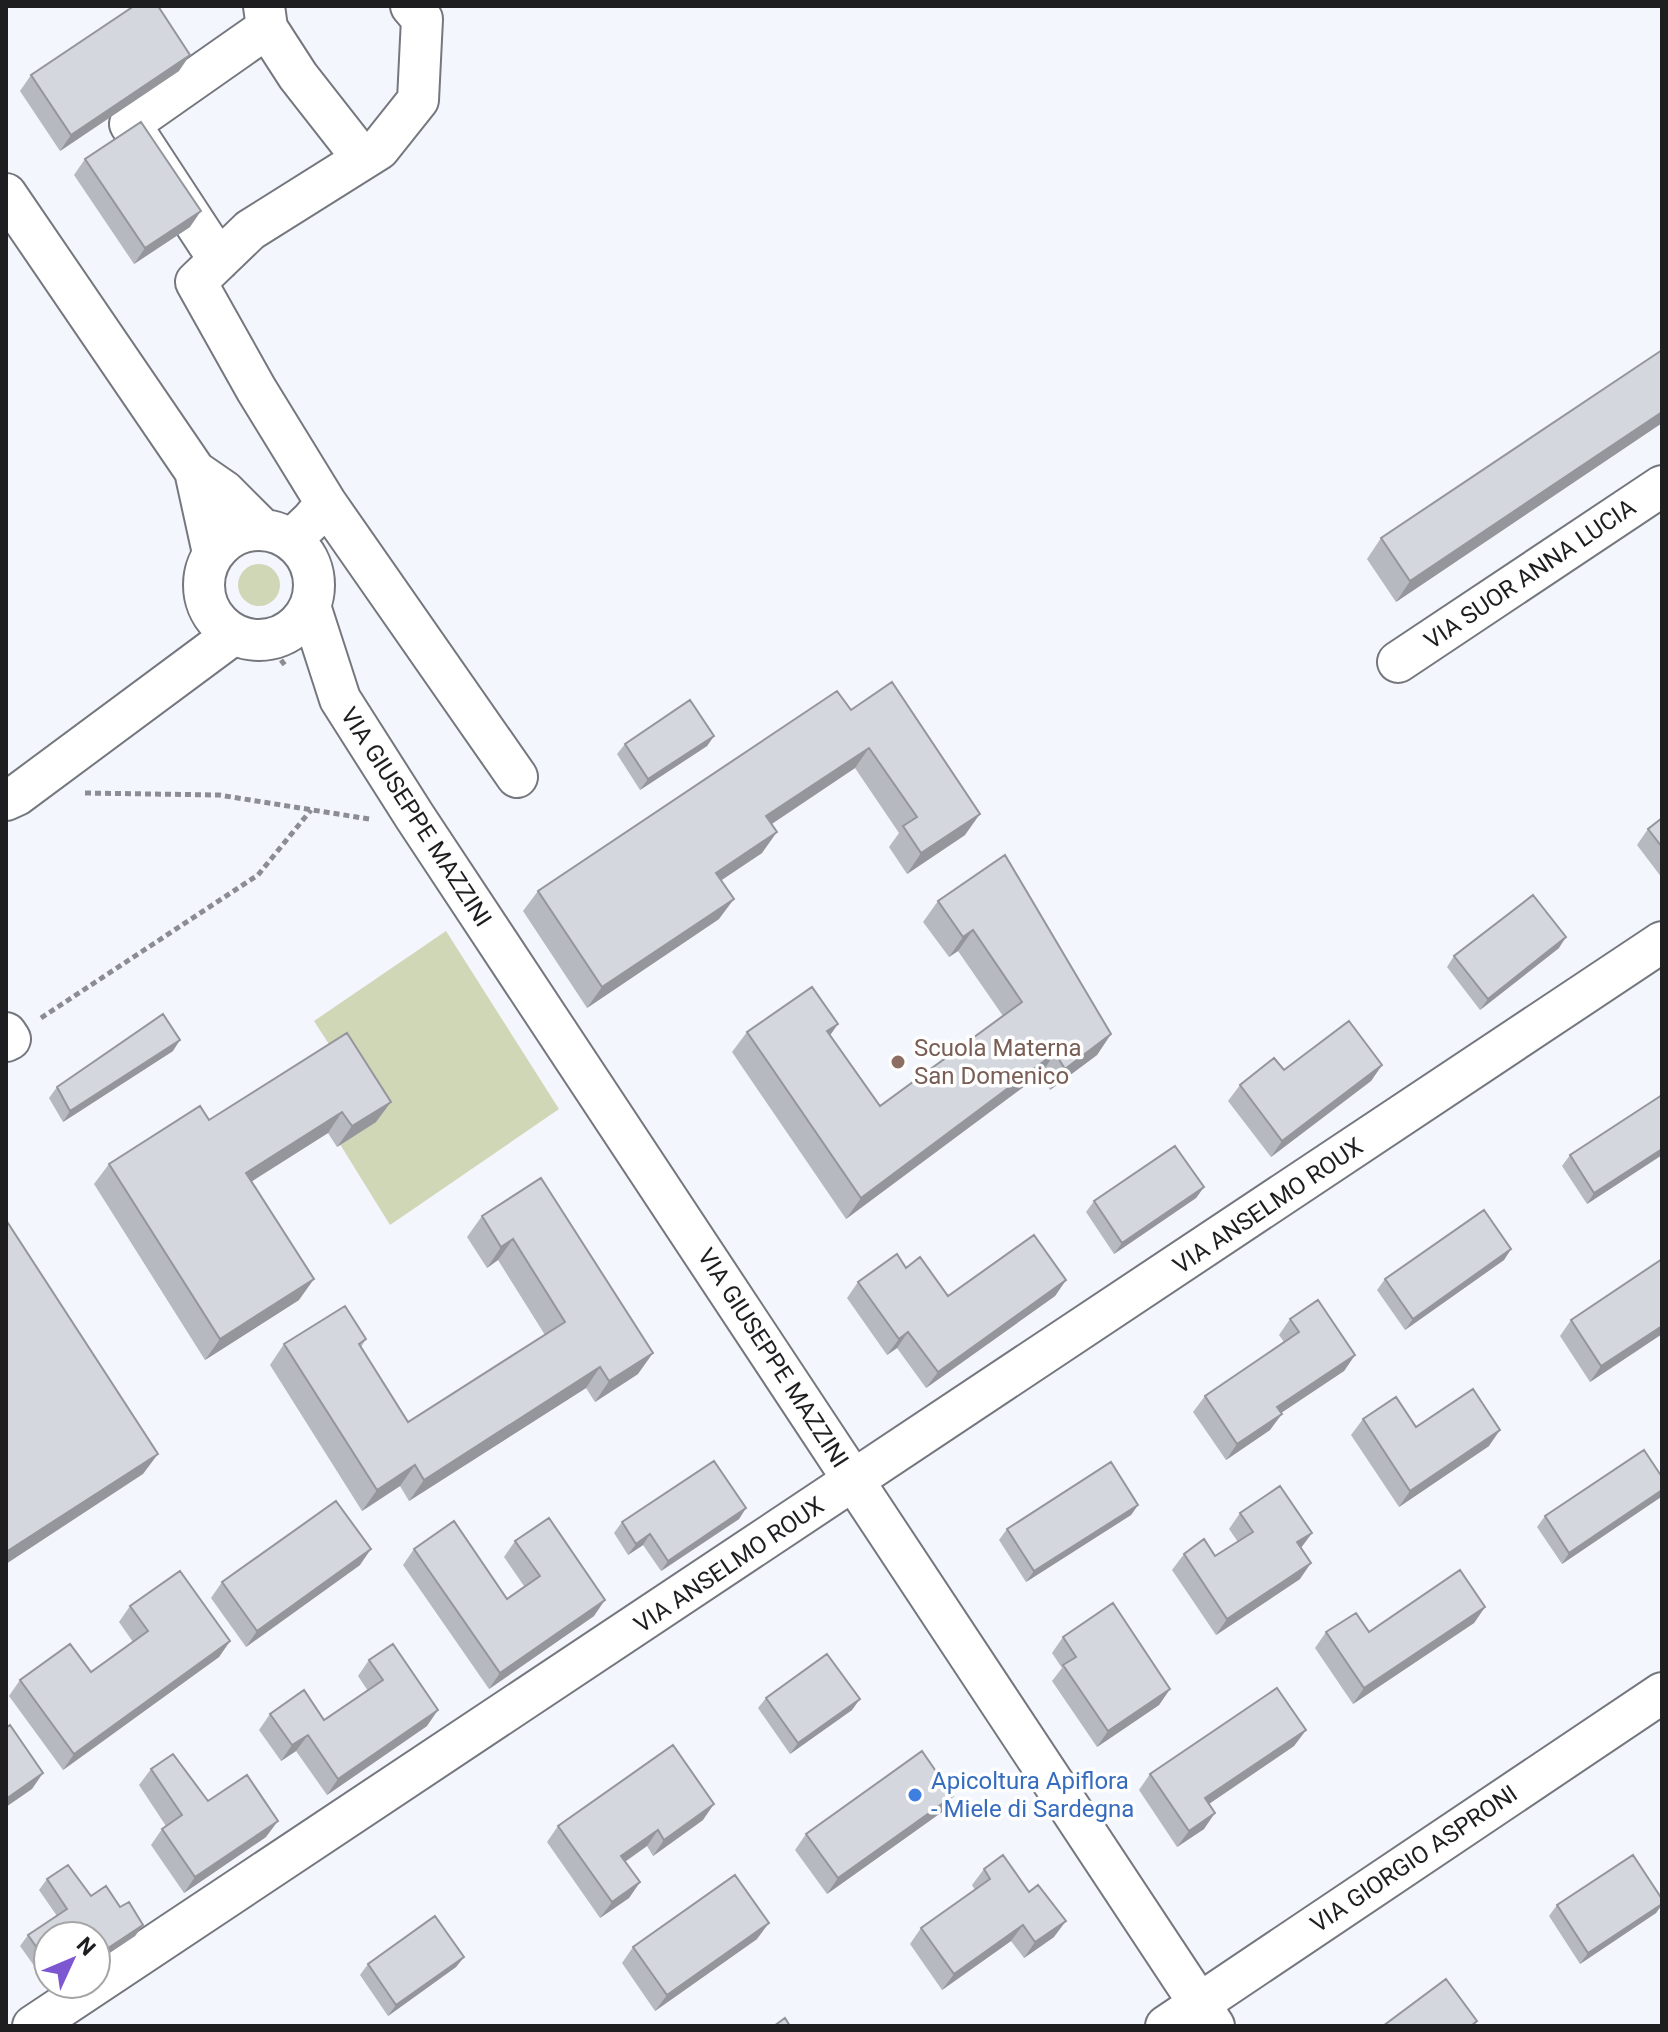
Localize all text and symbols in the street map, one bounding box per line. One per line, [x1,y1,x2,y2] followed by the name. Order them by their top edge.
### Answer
[1419,493,1641,655] street label: VIA SUOR ANNA LUCIA
[335,702,497,932] street label: VIA GIUSEPPE MAZZINI
[914,1034,1082,1090] place label: Scuola Materna San Domenico
[889,1053,907,1071] marker: Scuola Materna San Domenico
[1168,1132,1368,1280] street label: VIA ANSELMO ROUX
[692,1243,854,1473] street label: VIA GIUSEPPE MAZZINI
[629,1491,829,1639] street label: VIA ANSELMO ROUX
[931,1767,1134,1823] place label: Apicoltura Apiflora - Miele di Sardegna
[1305,1779,1523,1939] street label: VIA GIORGIO ASPRONI
[906,1786,924,1804] marker: Apicoltura Apiflora - Miele di Sardegna
[32,1920,112,2000] north arrow
[72,1932,100,1961] text: N

